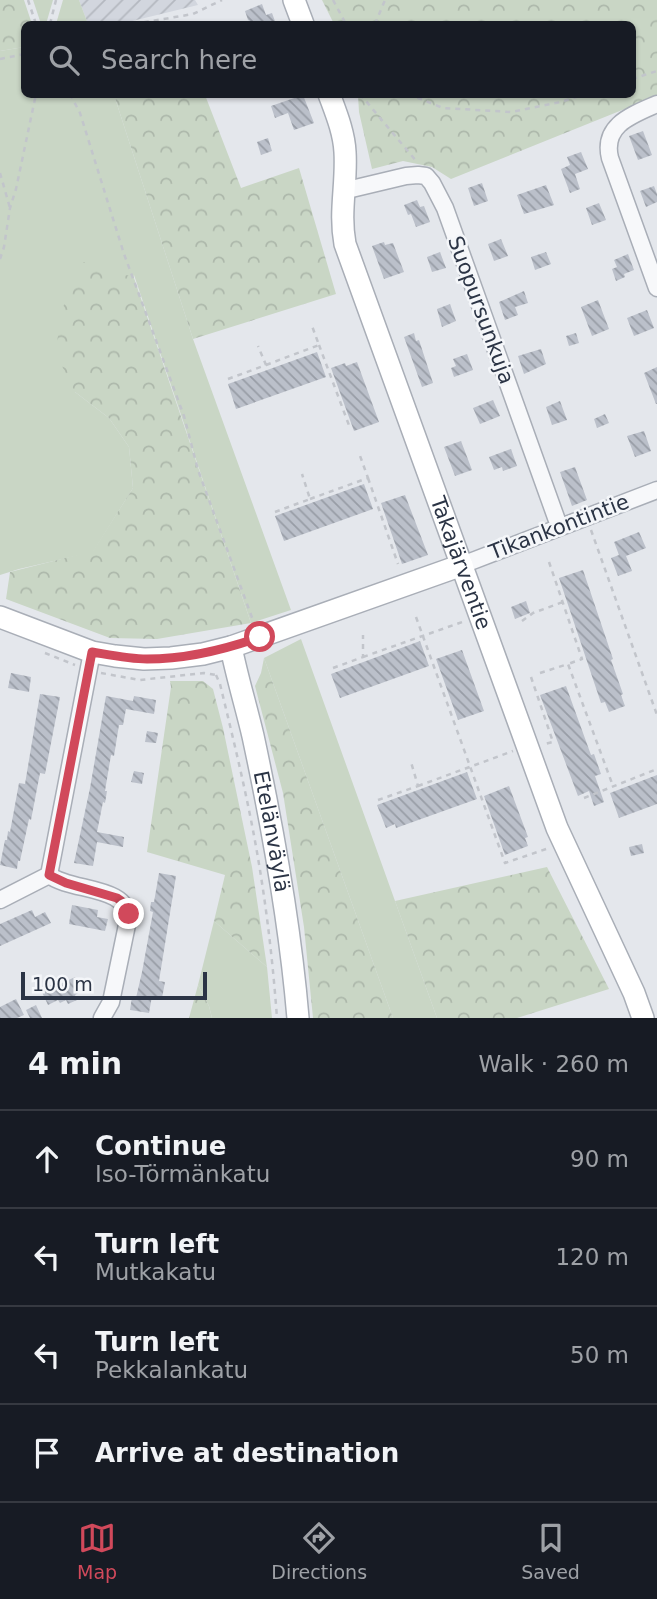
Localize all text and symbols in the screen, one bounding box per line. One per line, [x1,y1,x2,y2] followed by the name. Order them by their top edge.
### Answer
[21,21,636,98] search box
[45,41,83,79] icon: search
[101,45,257,75] text: Search here
[443,233,519,387] street label: Suopursunkuja
[485,489,632,565] street label: Tikankontintie
[425,492,496,633] street label: Takajärventie
[244,621,275,652] route start
[249,769,294,894] street label: Etelänväylä
[113,898,144,929] route end
[21,969,206,1001] scale bar
[32,973,93,995] text: 100 m
[28,1046,122,1081] text: 4 min
[478,1051,629,1077] text: Walk · 260 m
[95,1131,226,1161] text: Continue
[28,1140,66,1178] icon: ahead
[570,1146,629,1172] text: 90 m
[95,1161,270,1187] text: Iso-Törmänkatu
[95,1229,219,1259] text: Turn left
[28,1238,66,1276] icon: left
[555,1244,629,1270] text: 120 m
[95,1259,216,1285] text: Mutkakatu
[95,1327,219,1357] text: Turn left
[28,1336,66,1374] icon: left
[570,1342,629,1368] text: 50 m
[95,1357,248,1383] text: Pekkalankatu
[28,1434,66,1472] icon: arrive
[95,1438,399,1468] text: Arrive at destination
[77,1519,117,1583] tab: Map
[271,1519,367,1583] tab: Directions
[521,1519,580,1583] tab: Saved

